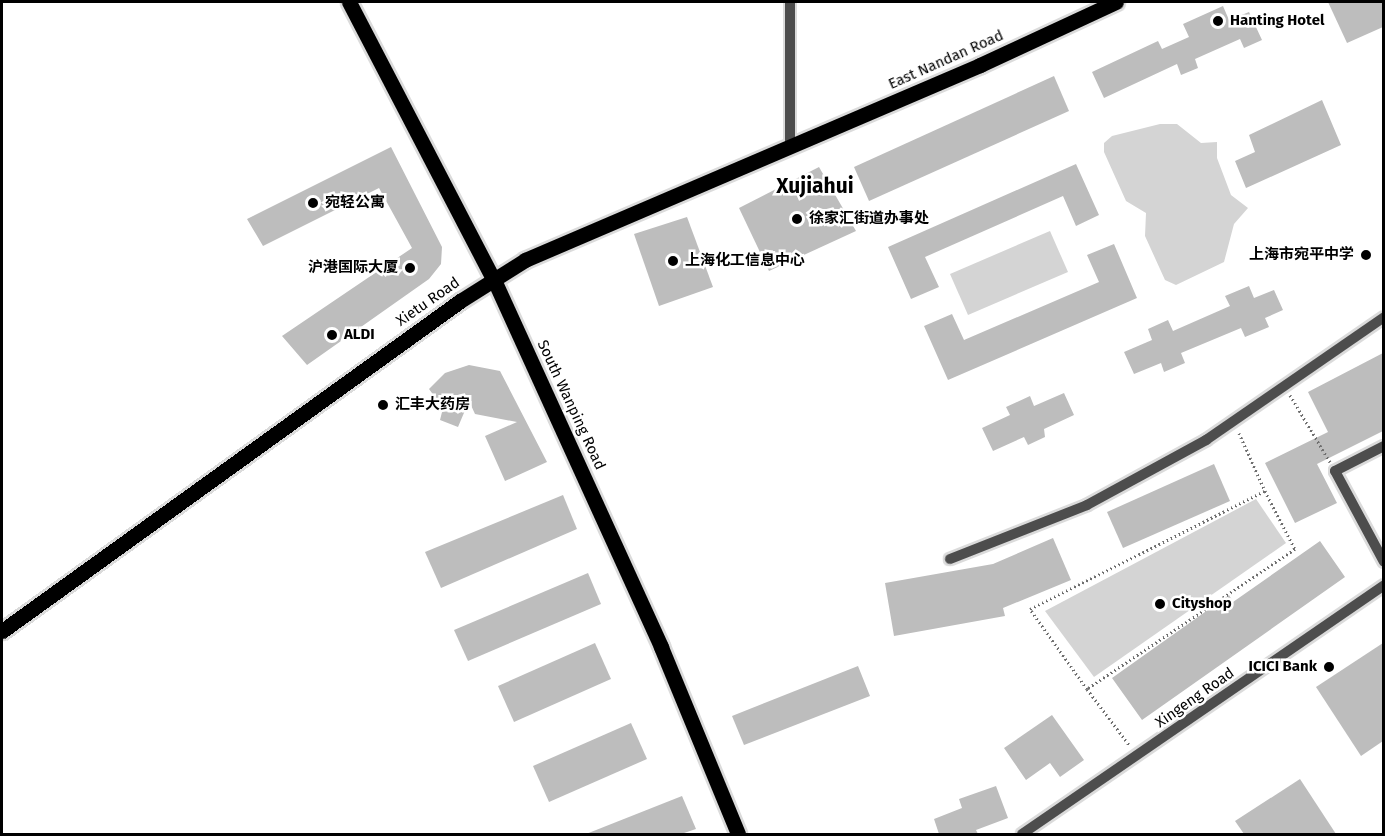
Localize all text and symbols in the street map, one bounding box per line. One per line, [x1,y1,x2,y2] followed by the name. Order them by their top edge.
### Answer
[1230,12,1324,30] place label: Hanting Hotel
[1211,14,1225,28] marker: Hanting Hotel
[886,27,1006,93] street label: East Nandan Road
[776,173,854,199] district label: Xujiahui
[325,194,385,212] place label: 宛轻公寓
[306,196,320,210] marker: 宛轻公寓
[809,210,929,228] place label: 徐家汇街道办事处
[790,212,804,226] marker: 徐家汇街道办事处
[1249,246,1354,264] place label: 上海市宛平中学
[1359,248,1373,262] marker: 上海市宛平中学
[685,252,805,270] place label: 上海化工信息中心
[666,254,680,268] marker: 上海化工信息中心
[308,259,398,277] place label: 沪港国际大厦
[403,261,417,275] marker: 沪港国际大厦
[393,274,463,330] street label: Xietu Road
[344,326,375,344] place label: ALDI
[325,328,339,342] marker: ALDI
[533,337,609,473] street label: South Wanping Road
[395,396,470,414] place label: 汇丰大药房
[376,398,390,412] marker: 汇丰大药房
[1172,595,1232,613] place label: Cityshop
[1153,597,1167,611] marker: Cityshop
[1249,658,1317,676] place label: ICICI Bank
[1322,660,1336,674] marker: ICICI Bank
[1152,664,1238,732] street label: Xingeng Road

